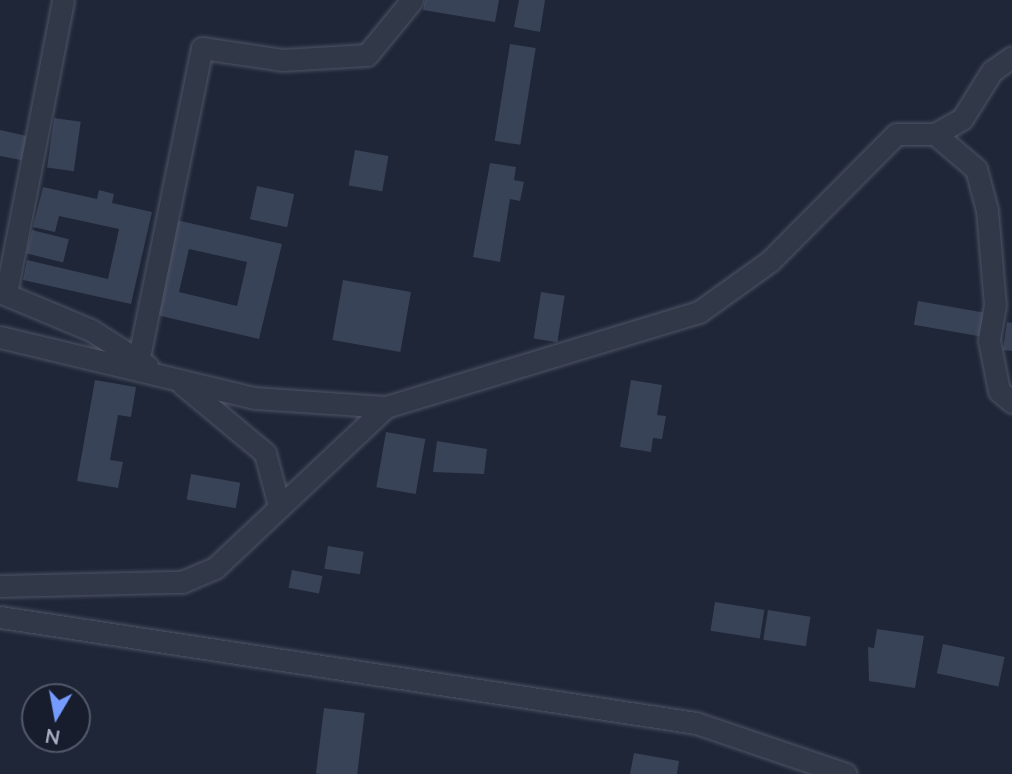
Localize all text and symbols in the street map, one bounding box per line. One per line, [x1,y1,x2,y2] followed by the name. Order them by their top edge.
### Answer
[21,683,91,753] north arrow
[43,725,62,750] text: N

